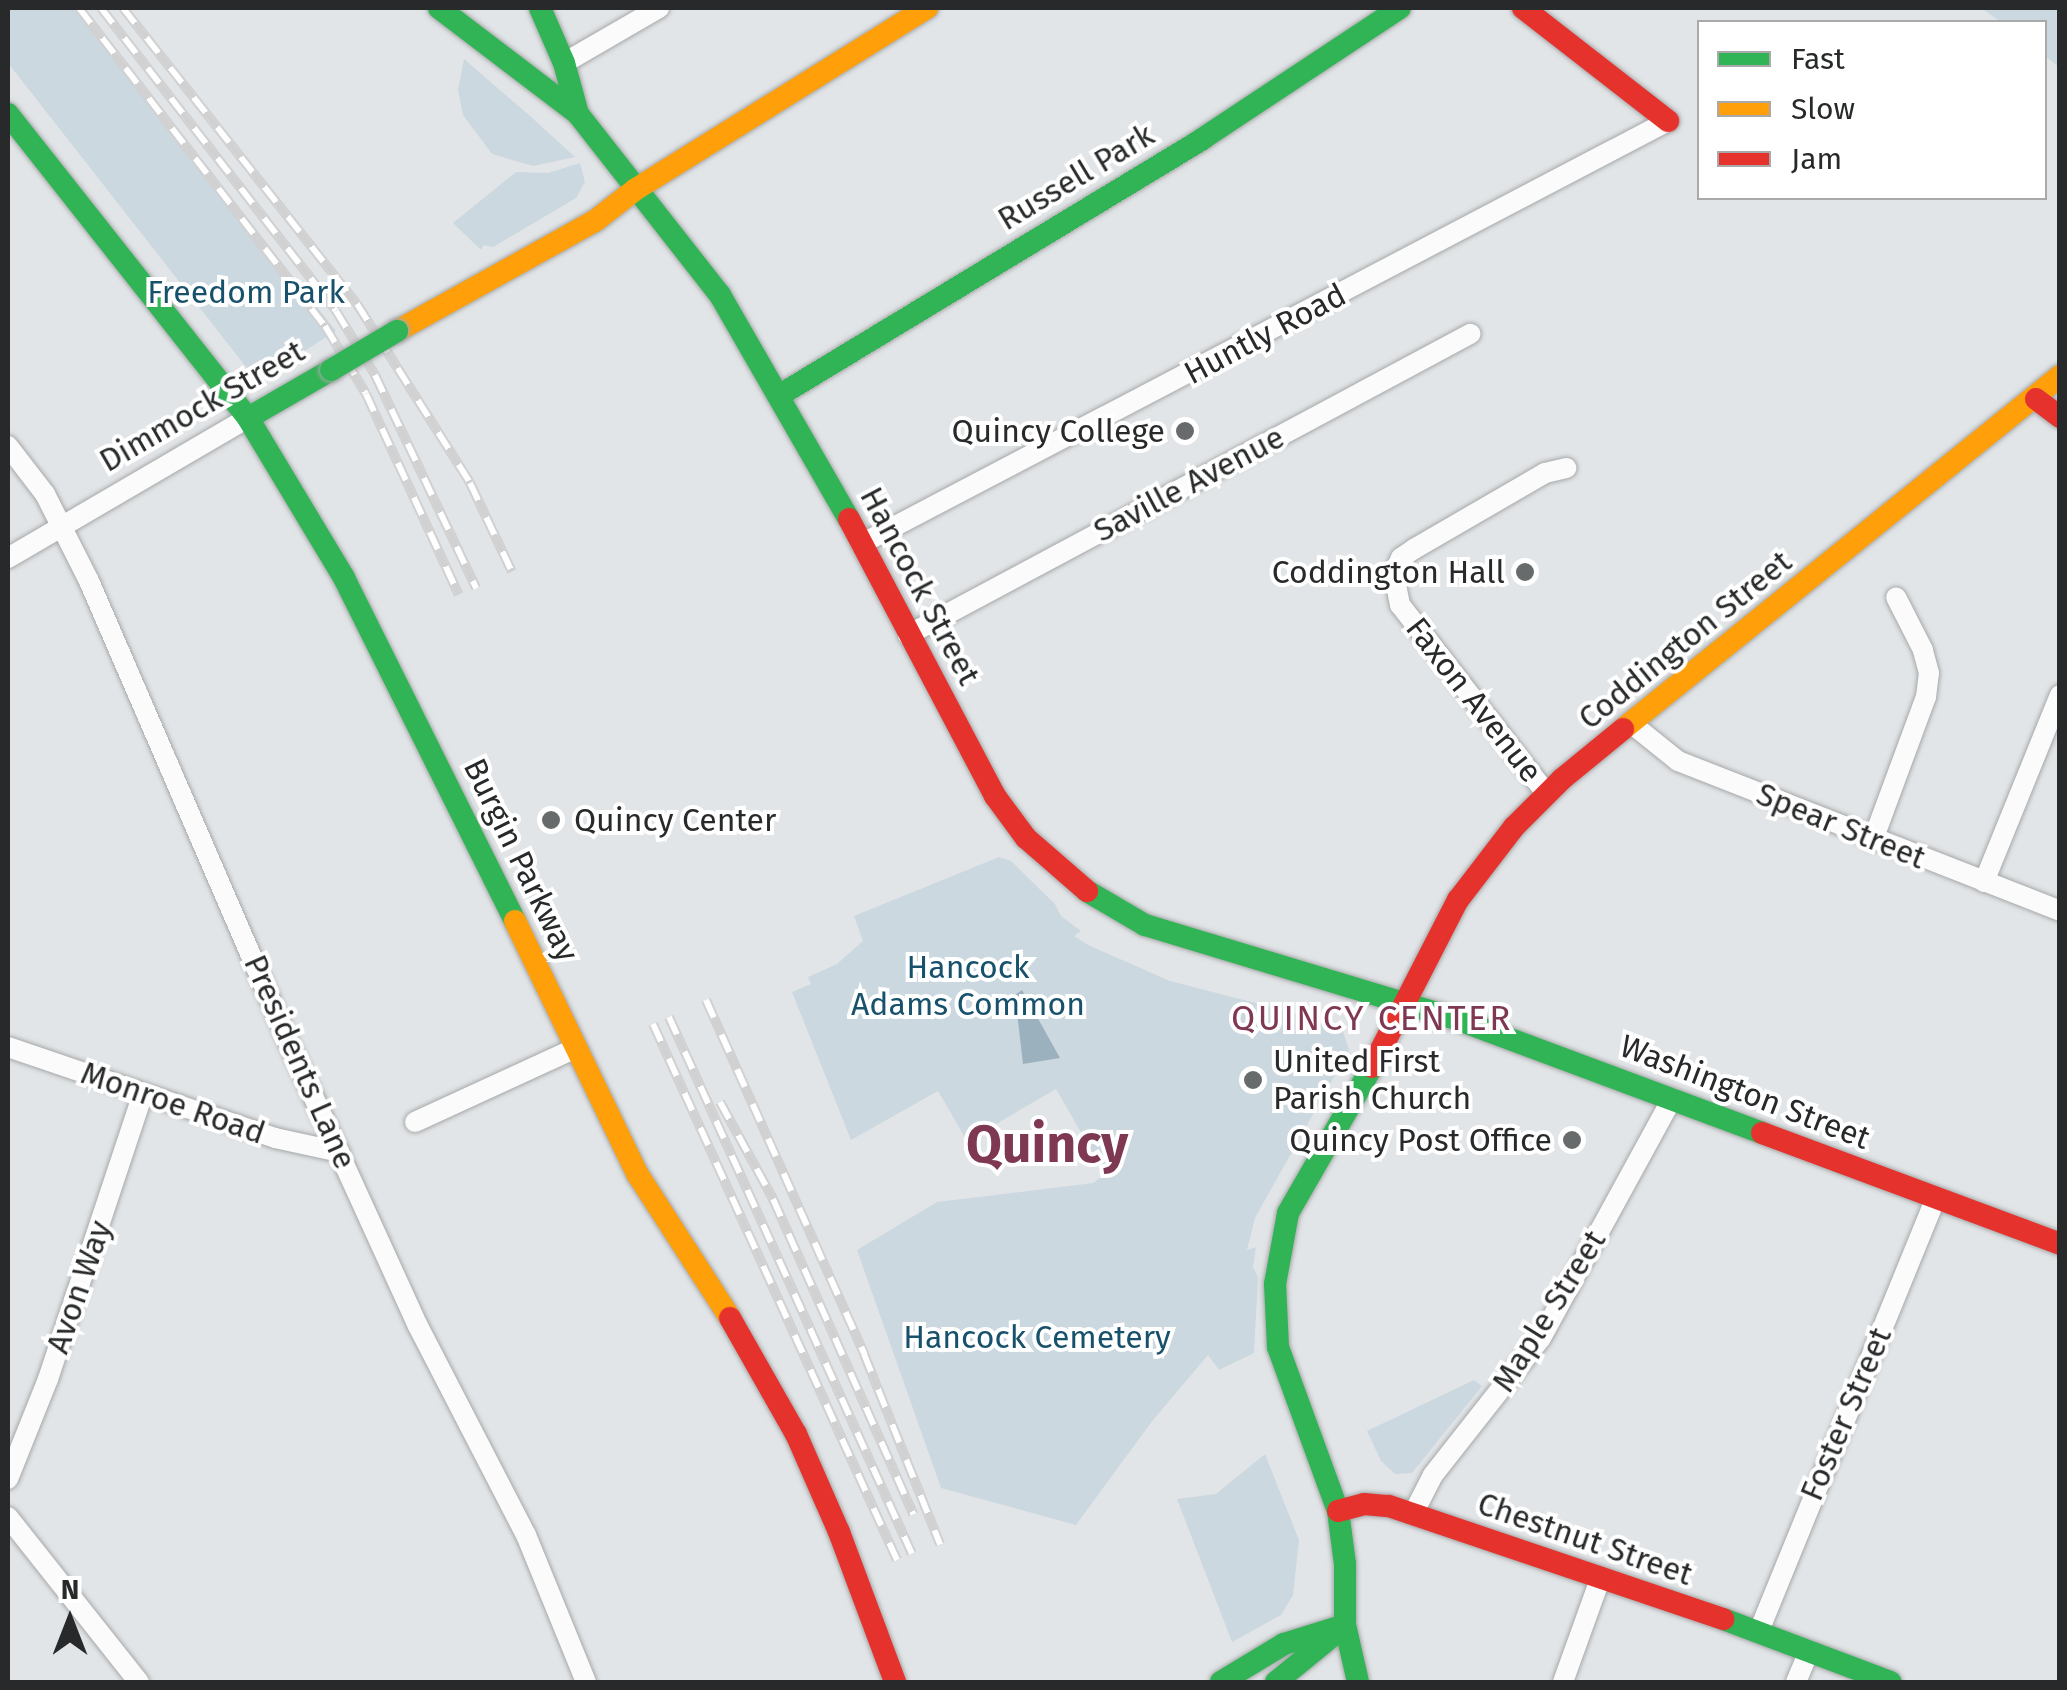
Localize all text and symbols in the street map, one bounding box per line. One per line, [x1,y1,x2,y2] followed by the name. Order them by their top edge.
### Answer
[1697,20,2047,200] legend
[1791,41,1845,77] text: Fast
[1791,91,1855,127] text: Slow
[991,115,1161,239] street label: Russell Park
[1791,141,1842,177] text: Jam
[147,273,345,311] park label: Freedom Park
[1178,275,1352,393] street label: Huntly Road
[93,332,311,480] street label: Dimmock Street
[951,412,1165,450] place label: Quincy College
[1087,418,1291,550] street label: Saville Avenue
[1174,420,1196,442] marker: Quincy College
[852,481,988,691] street label: Hancock Street
[1571,542,1799,738] street label: Coddington Street
[1272,553,1505,591] place label: Coddington Hall
[1514,561,1536,583] marker: Coddington Hall
[1398,610,1550,790] street label: Faxon Avenue
[455,752,587,968] street label: Burgin Parkway
[1751,775,1931,877] street label: Spear Street
[574,801,776,839] place label: Quincy Center
[538,807,564,833] marker: Quincy Center
[236,949,364,1175] street label: Presidents Lane
[851,949,1085,1024] park label: Hancock Adams Common
[1231,997,1513,1039] district label: QUINCY CENTER
[1615,1027,1875,1157] street label: Washington Street
[1273,1043,1471,1118] place label: United First Parish Church
[76,1054,270,1152] street label: Monroe Road
[1242,1069,1264,1091] marker: United First Parish Church
[966,1114,1128,1176] district label: Quincy
[1289,1121,1552,1159] place label: Quincy Post Office
[1561,1129,1583,1151] marker: Quincy Post Office
[38,1216,120,1358] street label: Avon Way
[1484,1223,1614,1399] street label: Maple Street
[903,1318,1171,1356] park label: Hancock Cemetery
[1792,1322,1900,1506] street label: Foster Street
[1473,1484,1697,1594] street label: Chestnut Street
[20,1570,120,1670] north arrow
[61,1573,79,1606] text: N

